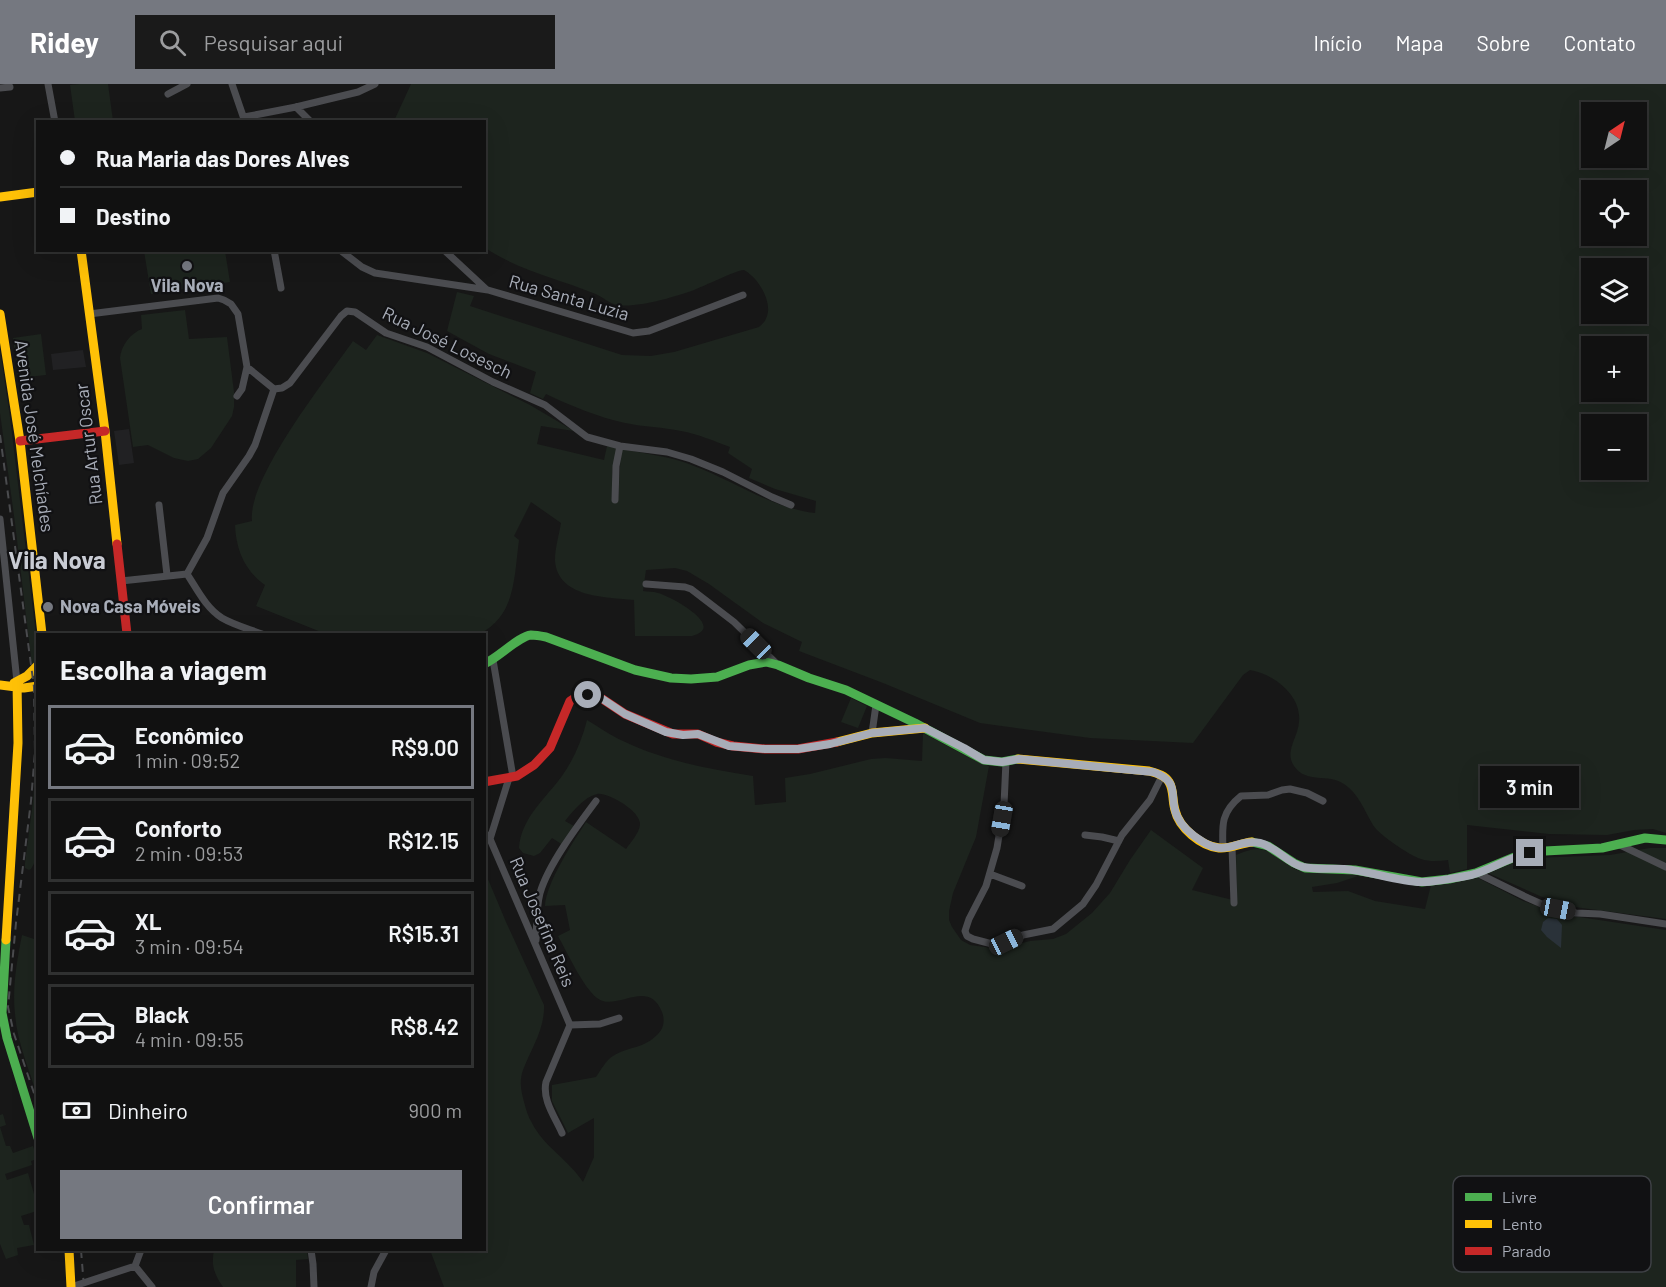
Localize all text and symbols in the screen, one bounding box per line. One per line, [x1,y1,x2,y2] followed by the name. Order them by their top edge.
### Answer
[135,15,555,69] search box
[30,25,99,59] text: Ridey
[156,26,189,59] icon: search
[204,29,343,55] text: Pesquisar aqui
[1314,30,1362,55] text: Início
[1395,30,1444,55] text: Mapa
[1477,30,1530,55] text: Sobre
[1563,30,1636,55] text: Contato
[1581,102,1647,168] north arrow
[1581,102,1647,480] map controls
[96,145,349,171] text: Rua Maria das Dores Alves
[1581,180,1647,246] button: locate
[96,203,171,229] text: Destino
[1581,258,1647,324] button: layers
[180,259,194,273] marker: Vila Nova
[507,269,632,325] street label: Rua Santa Luzia
[150,274,224,296] place label: Vila Nova
[379,301,516,383] street label: Rua José Losesch
[1581,336,1647,402] button: +
[11,338,59,533] street label: Avenida José Melchíades
[70,382,106,506] street label: Rua Artur Oscar
[1581,414,1647,480] button: −
[8,545,106,574] district label: Vila Nova
[60,595,200,617] place label: Nova Casa Móveis
[41,600,55,614] marker: Nova Casa Móveis
[737,625,775,663] car
[60,653,267,685] text: Escolha a viagem
[574,681,601,708] route start
[63,720,117,774] icon: car
[135,722,244,748] text: Econômico
[391,734,459,760] text: R$9.00
[135,748,240,772] text: 1 min · 09:52
[1480,766,1580,808] callout: 3 min
[1506,775,1553,799] text: 3 min
[990,800,1014,838] car
[63,813,117,867] icon: car
[135,815,222,841] text: Conforto
[388,827,459,853] text: R$12.15
[1516,839,1543,866] route end
[135,841,243,865] text: 2 min · 09:53
[506,853,580,990] street label: Rua Josefina Reis
[1539,897,1577,921] car
[63,906,117,960] icon: car
[135,908,161,934] text: XL
[388,920,459,946] text: R$15.31
[986,926,1026,958] car
[135,934,244,958] text: 3 min · 09:54
[63,999,117,1053] icon: car
[135,1001,189,1027] text: Black
[390,1013,459,1039] text: R$8.42
[135,1027,244,1051] text: 4 min · 09:55
[60,1094,93,1127] icon: cash
[108,1097,188,1123] text: Dinheiro
[408,1098,462,1122] text: 900 m
[60,1170,462,1239] button: Confirmar
[1453,1176,1651,1272] legend
[1502,1187,1537,1206] text: Livre
[1502,1214,1543,1233] text: Lento
[1502,1241,1551,1260] text: Parado

